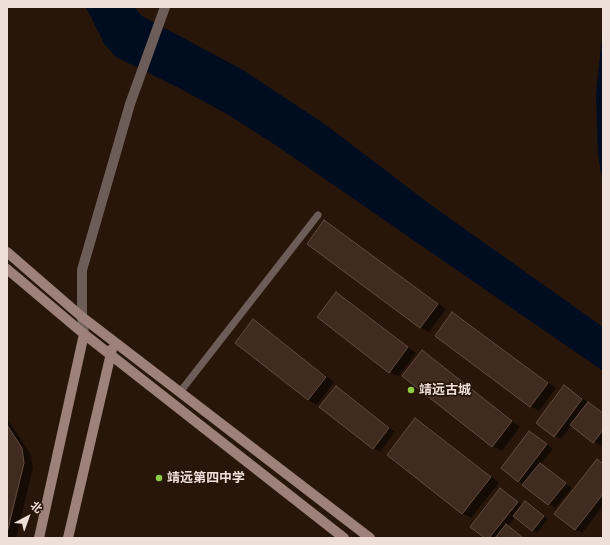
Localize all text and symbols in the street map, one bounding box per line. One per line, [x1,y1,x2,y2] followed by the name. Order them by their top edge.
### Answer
[419,382,471,398] place label: 靖远古城
[406,385,416,395] marker: 靖远古城
[167,470,245,486] place label: 靖远第四中学
[154,473,164,483] marker: 靖远第四中学
[8,497,48,537] north arrow
[28,499,45,516] text: 北

